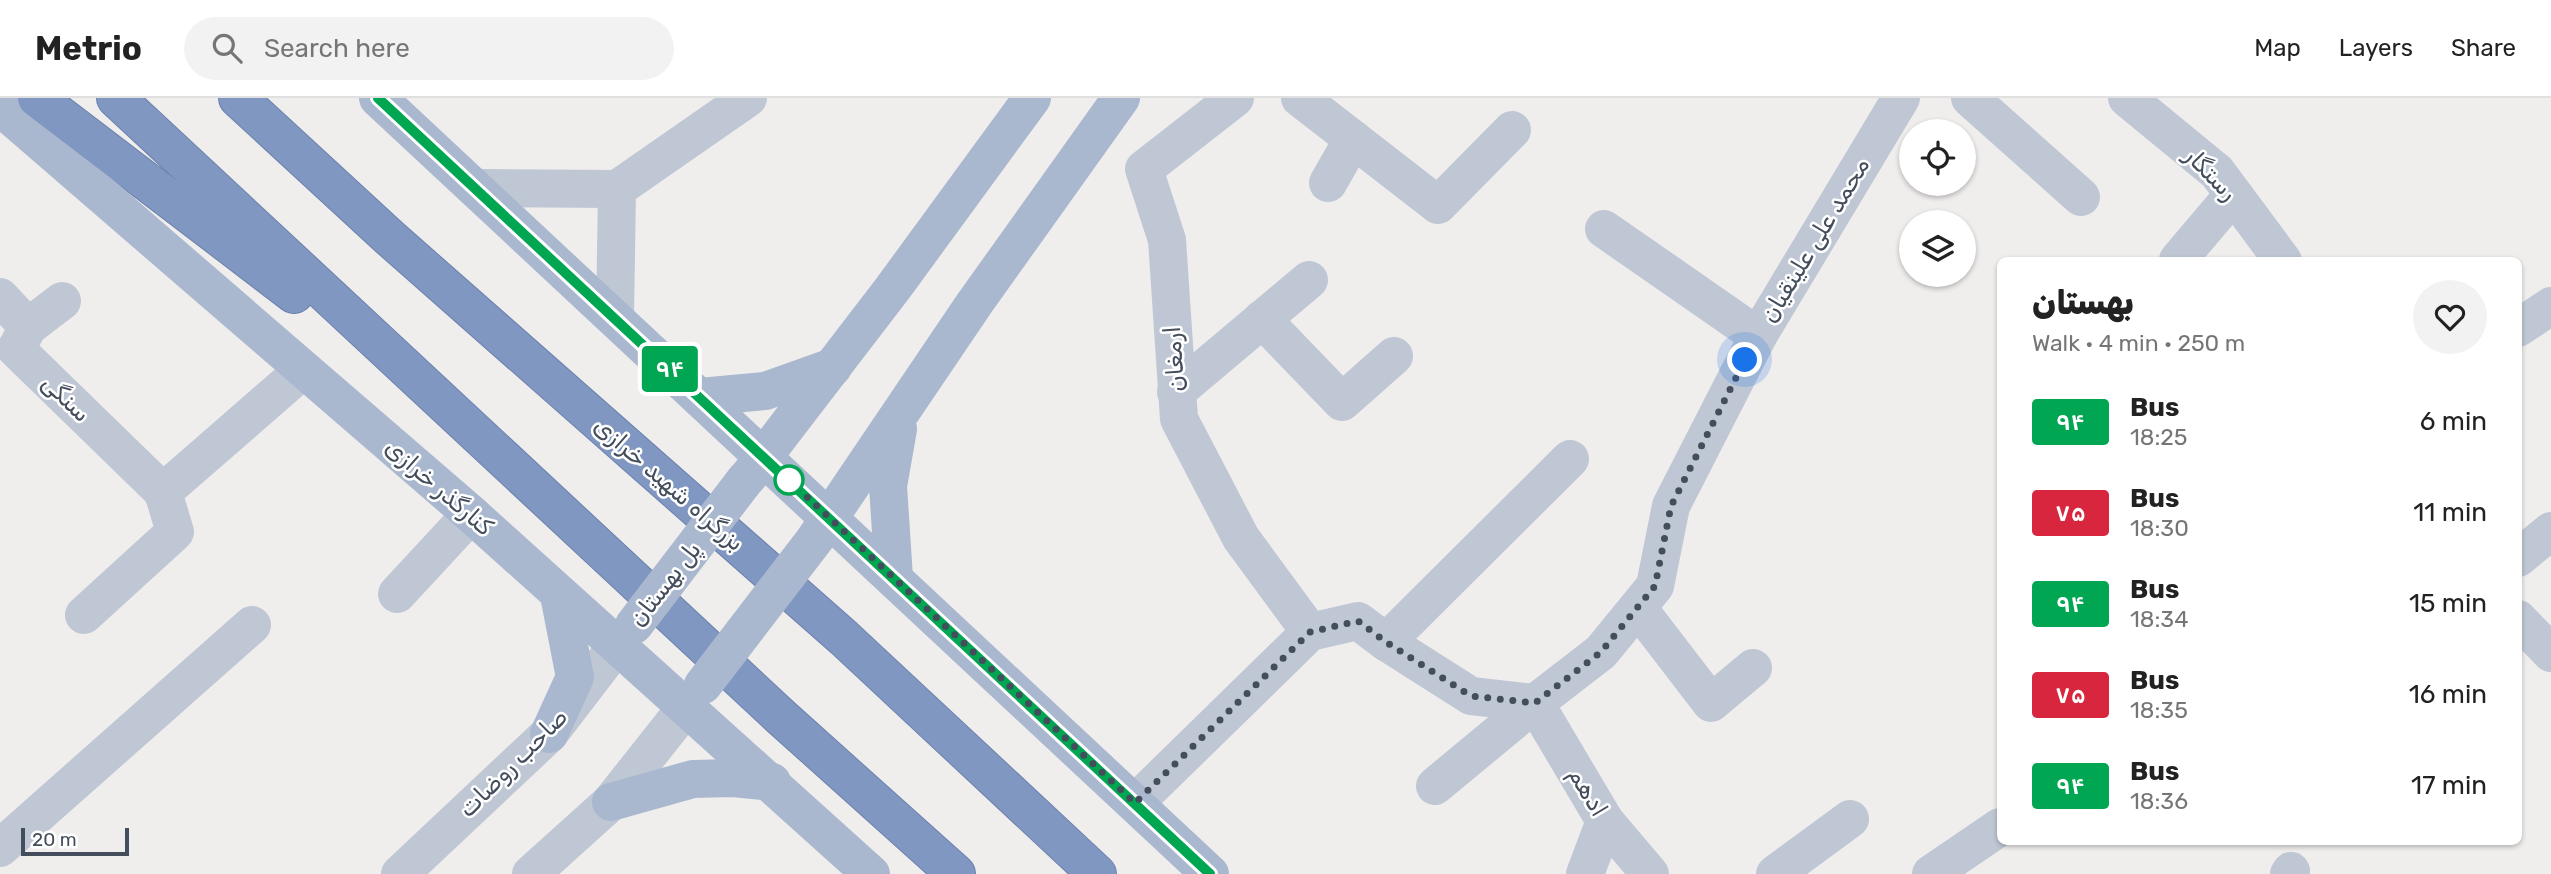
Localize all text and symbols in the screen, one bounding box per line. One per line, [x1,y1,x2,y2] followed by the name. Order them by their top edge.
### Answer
[184,17,674,80] search box
[35,29,142,68] text: Metrio
[208,29,246,67] icon: search
[264,33,410,64] text: Search here
[2254,34,2301,62] text: Map
[2339,34,2413,62] text: Layers
[2451,34,2516,62] text: Share
[1899,119,1976,287] map controls
[1899,119,1976,196] button: locate
[2178,140,2243,206] street label: رستگار
[1755,152,1875,328] street label: محمد علی علینقیان
[1899,210,1976,287] button: layers
[2413,280,2487,354] button: heart
[2032,283,2134,322] text: بهستان
[1158,325,1190,393] street label: ارمغان
[2032,329,2245,357] text: Walk · 4 min · 250 m
[1727,342,1762,377] your location
[638,346,702,392] line badge: ۹۴
[656,355,684,383] text: ۹۴
[36,368,96,428] street label: سنگی
[2130,392,2179,423] text: Bus
[2420,406,2487,437] text: 6 min
[2056,408,2085,436] text: ۹۴
[588,411,750,557] street label: بزرگراه شهید خرازی
[2130,423,2188,451] text: 18:25
[380,433,499,541] street label: کنارگذر خرازی
[774,465,804,495] unlabelled marker
[2130,483,2179,514] text: Bus
[2413,497,2487,528] text: 11 min
[2055,499,2086,527] text: ۷۵
[2130,514,2189,542] text: 18:30
[623,536,708,633] street label: پل بهستان
[2130,574,2179,605] text: Bus
[2409,588,2487,619] text: 15 min
[2056,590,2085,618] text: ۹۴
[2130,605,2188,633] text: 18:34
[2130,665,2179,696] text: Bus
[2409,679,2487,710] text: 16 min
[2055,681,2086,709] text: ۷۵
[2130,696,2188,724] text: 18:35
[453,703,573,823] street label: صاحب روضات
[2130,756,2179,787] text: Bus
[1562,762,1613,822] street label: ادهم
[2411,770,2487,801] text: 17 min
[2056,772,2085,800] text: ۹۴
[2130,787,2188,815] text: 18:36
[21,825,130,857] scale bar
[32,828,77,851] text: 20 m

